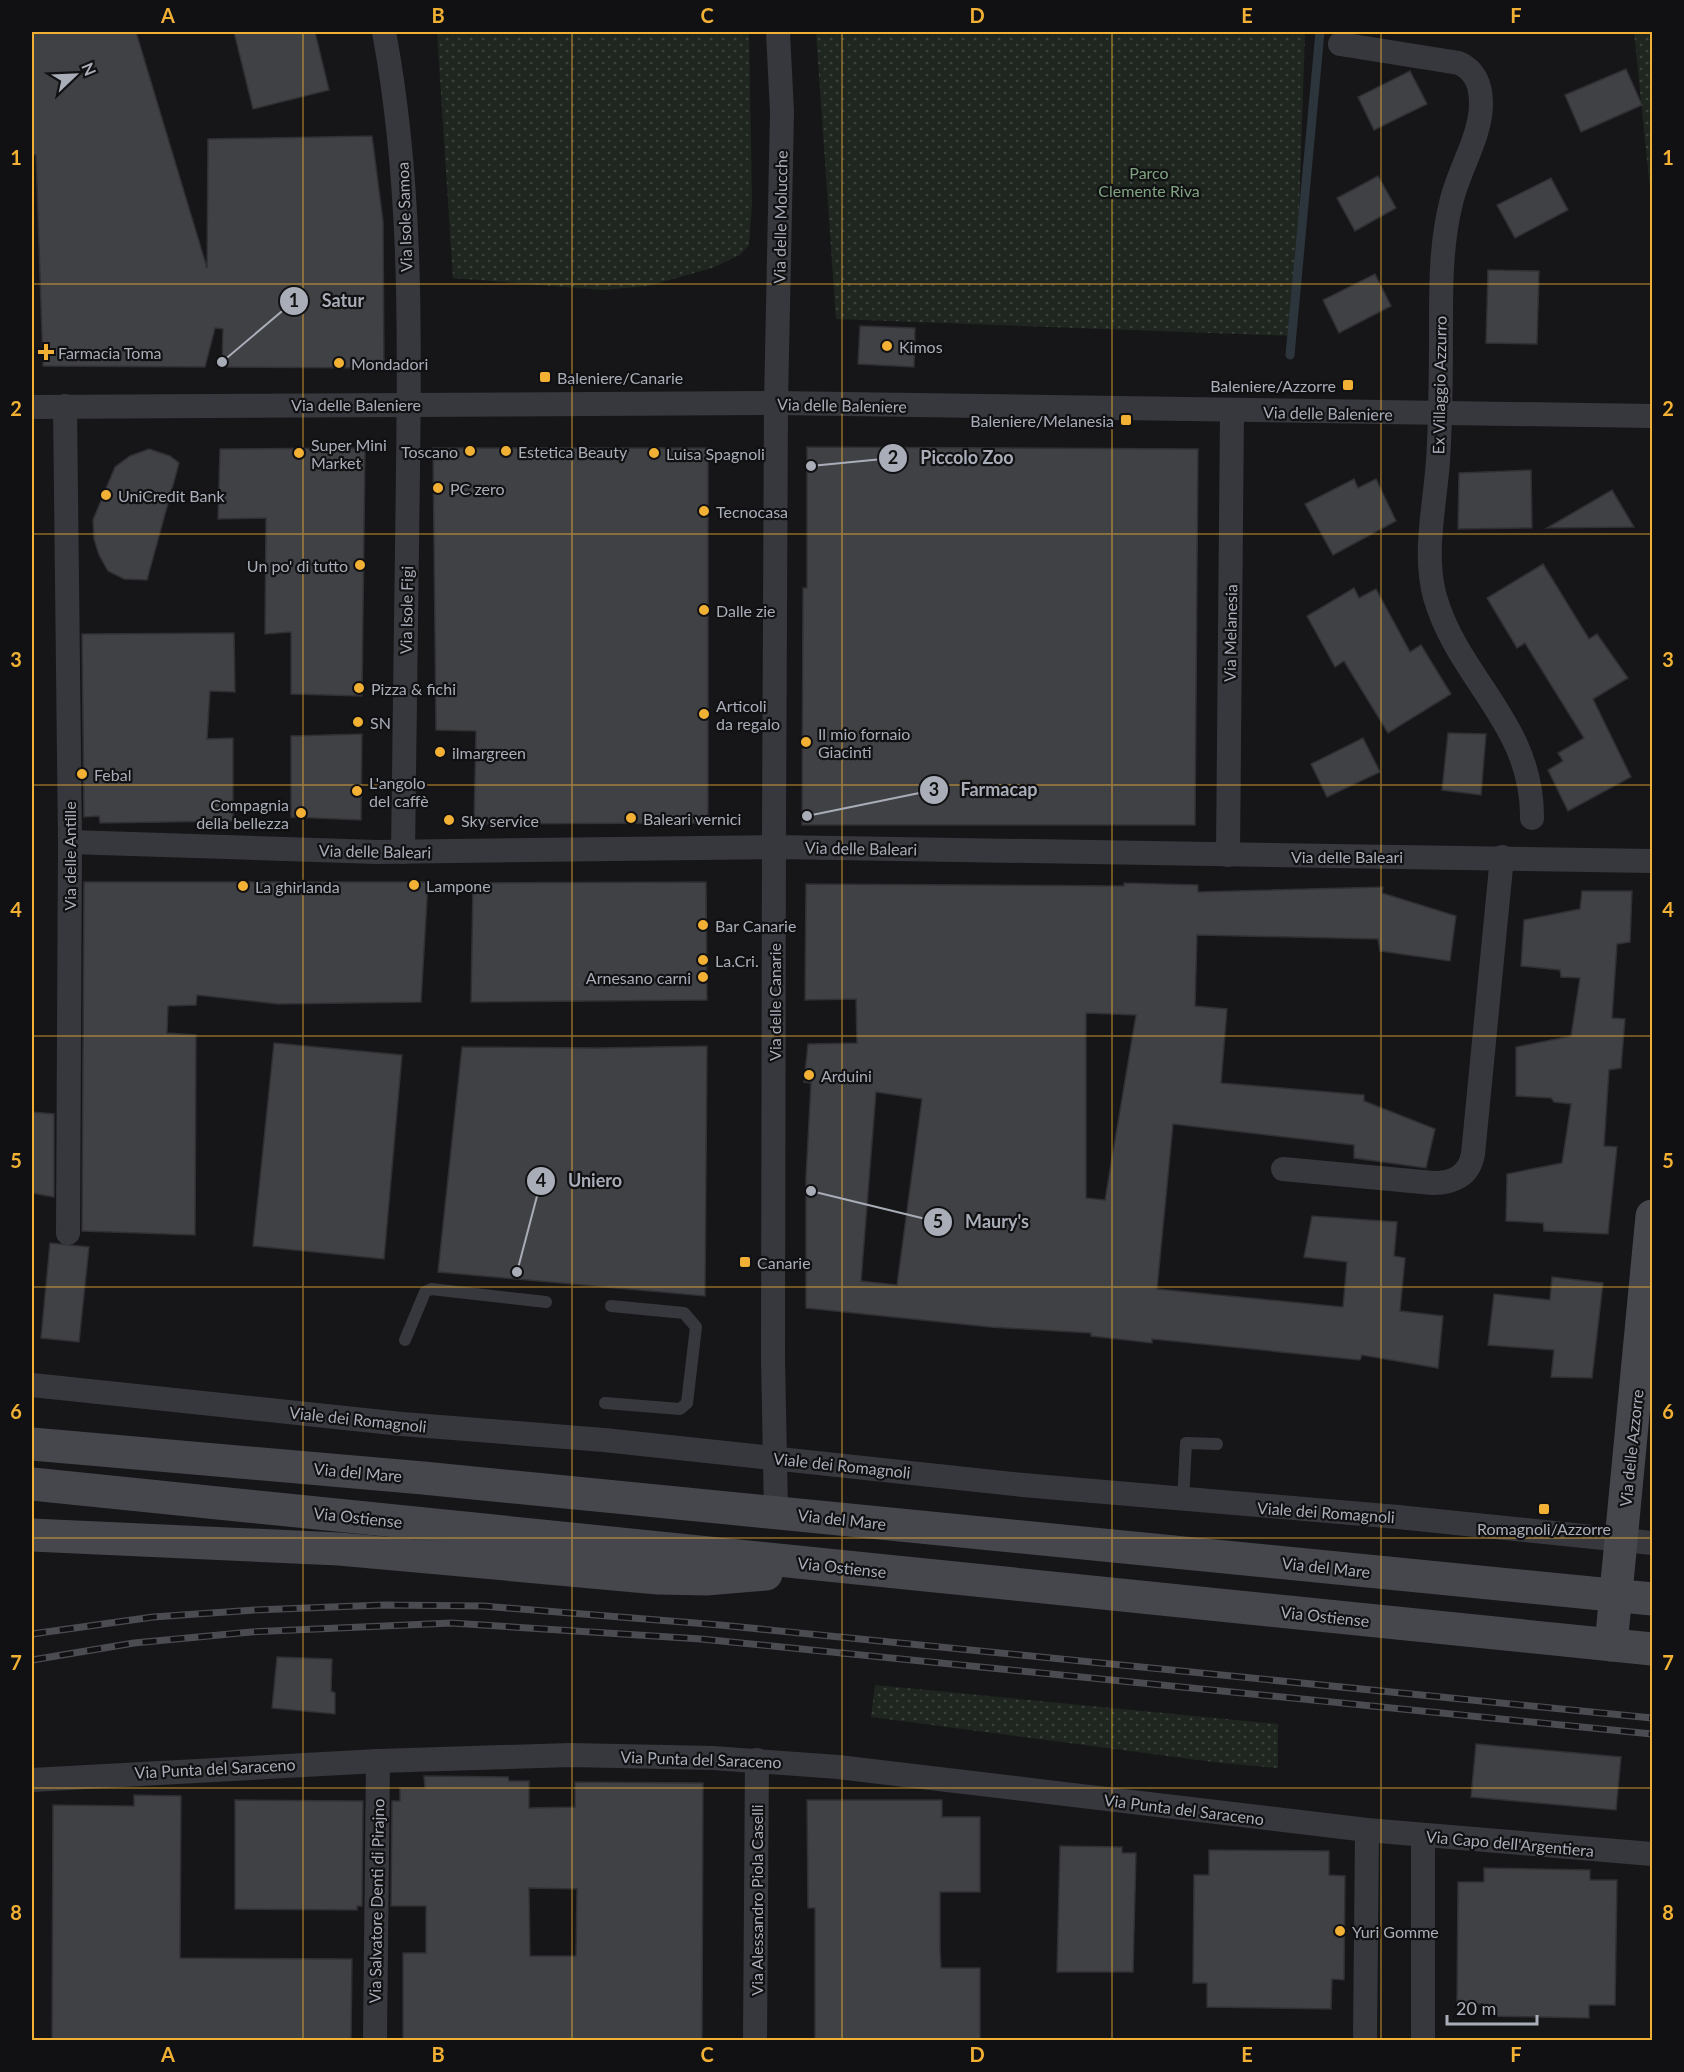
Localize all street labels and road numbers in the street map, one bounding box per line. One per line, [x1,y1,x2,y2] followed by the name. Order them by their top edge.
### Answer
[769,150,791,284] street label: Via delle Molucche
[393,162,415,272] street label: Via Isole Samoa
[1428,316,1450,454] street label: Ex Villaggio Azzurro
[777,394,907,416] street label: Via delle Baleniere
[291,395,421,414] street label: Via delle Baleniere
[1263,402,1393,424] street label: Via delle Baleniere
[396,566,416,654] street label: Via Isole Figi
[1220,584,1240,682] street label: Via Melanesia
[60,801,79,911] street label: Via delle Antille
[805,838,917,858] street label: Via delle Baleari
[319,841,431,861] street label: Via delle Baleari
[1291,847,1403,866] street label: Via delle Baleari
[765,943,784,1061] street label: Via delle Canarie
[1615,1388,1647,1508] street label: Via delle Azzorre
[288,1402,428,1436] street label: Viale dei Romagnoli
[772,1448,912,1482] street label: Viale dei Romagnoli
[313,1459,403,1485] street label: Via del Mare
[1257,1498,1395,1526] street label: Viale dei Romagnoli
[313,1503,403,1531] street label: Via Ostiense
[797,1505,887,1533] street label: Via del Mare
[797,1553,887,1581] street label: Via Ostiense
[1281,1553,1371,1581] street label: Via del Mare
[1280,1602,1370,1630] street label: Via Ostiense
[620,1747,782,1771] street label: Via Punta del Saraceno
[134,1754,296,1782] street label: Via Punta del Saraceno
[1103,1790,1265,1828] street label: Via Punta del Saraceno
[365,1798,387,2004] street label: Via Salvatore Denti di Pirajno
[747,1804,766,1996] street label: Via Alessandro Piola Caselli
[1425,1826,1595,1860] street label: Via Capo dell'Argentiera

